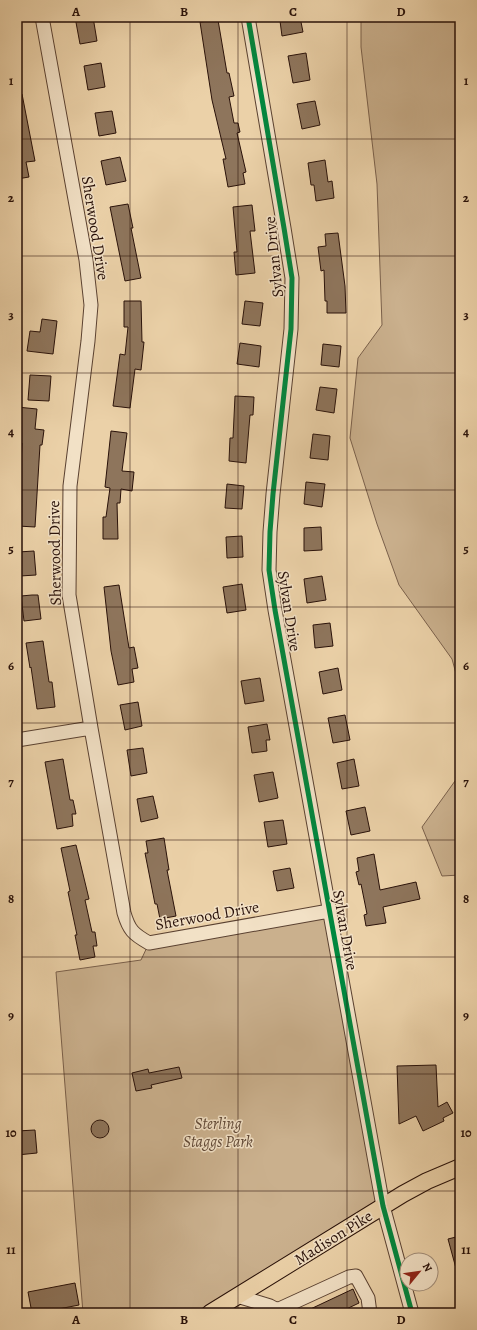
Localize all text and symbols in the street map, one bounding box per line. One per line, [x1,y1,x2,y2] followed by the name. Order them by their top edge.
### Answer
[71,3,81,20] text: A
[180,3,188,20] text: B
[289,3,297,20] text: C
[396,3,406,20] text: D
[9,72,14,89] text: 1
[464,72,469,89] text: 1
[76,175,114,282] street label: Sherwood Drive
[8,189,15,206] text: 2
[463,189,470,206] text: 2
[259,215,289,299] street label: Sylvan Drive
[8,306,14,323] text: 3
[463,306,469,323] text: 3
[8,423,14,440] text: 4
[463,423,469,440] text: 4
[43,500,67,606] street label: Sherwood Drive
[8,540,14,557] text: 5
[463,540,469,557] text: 5
[272,569,306,653] street label: Sylvan Drive
[8,657,14,674] text: 6
[463,657,469,674] text: 6
[8,773,14,790] text: 7
[463,773,469,790] text: 7
[327,888,363,972] street label: Sylvan Drive
[8,890,14,907] text: 8
[463,890,469,907] text: 8
[154,896,261,936] street label: Sherwood Drive
[8,1007,14,1024] text: 9
[463,1007,469,1024] text: 9
[183,1113,253,1153] park label: Sterling Staggs Park
[5,1124,17,1141] text: 10
[460,1124,472,1141] text: 10
[290,1205,377,1271] street label: Madison Pike
[6,1241,16,1258] text: 11
[461,1241,471,1258] text: 11
[399,1252,439,1292] north arrow
[419,1260,436,1275] text: N
[71,1311,81,1328] text: A
[180,1311,188,1328] text: B
[289,1311,297,1328] text: C
[396,1311,406,1328] text: D

